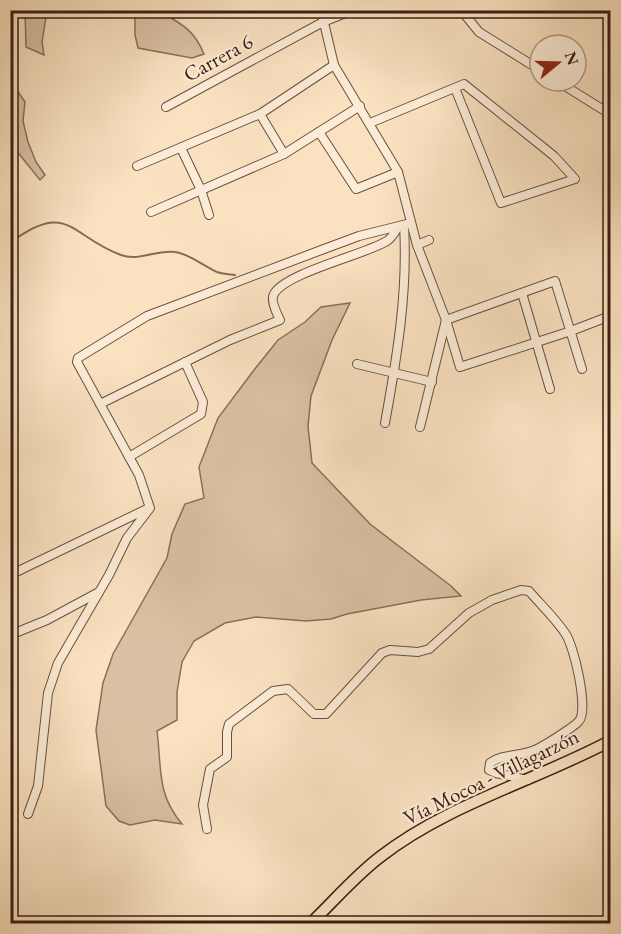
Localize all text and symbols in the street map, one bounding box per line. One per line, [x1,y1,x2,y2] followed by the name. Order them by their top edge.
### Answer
[178,28,257,88] street label: Carrera 6
[528,33,588,93] north arrow
[560,49,584,68] text: N
[399,722,583,831] street label: Vía Mocoa - Villagarzón

